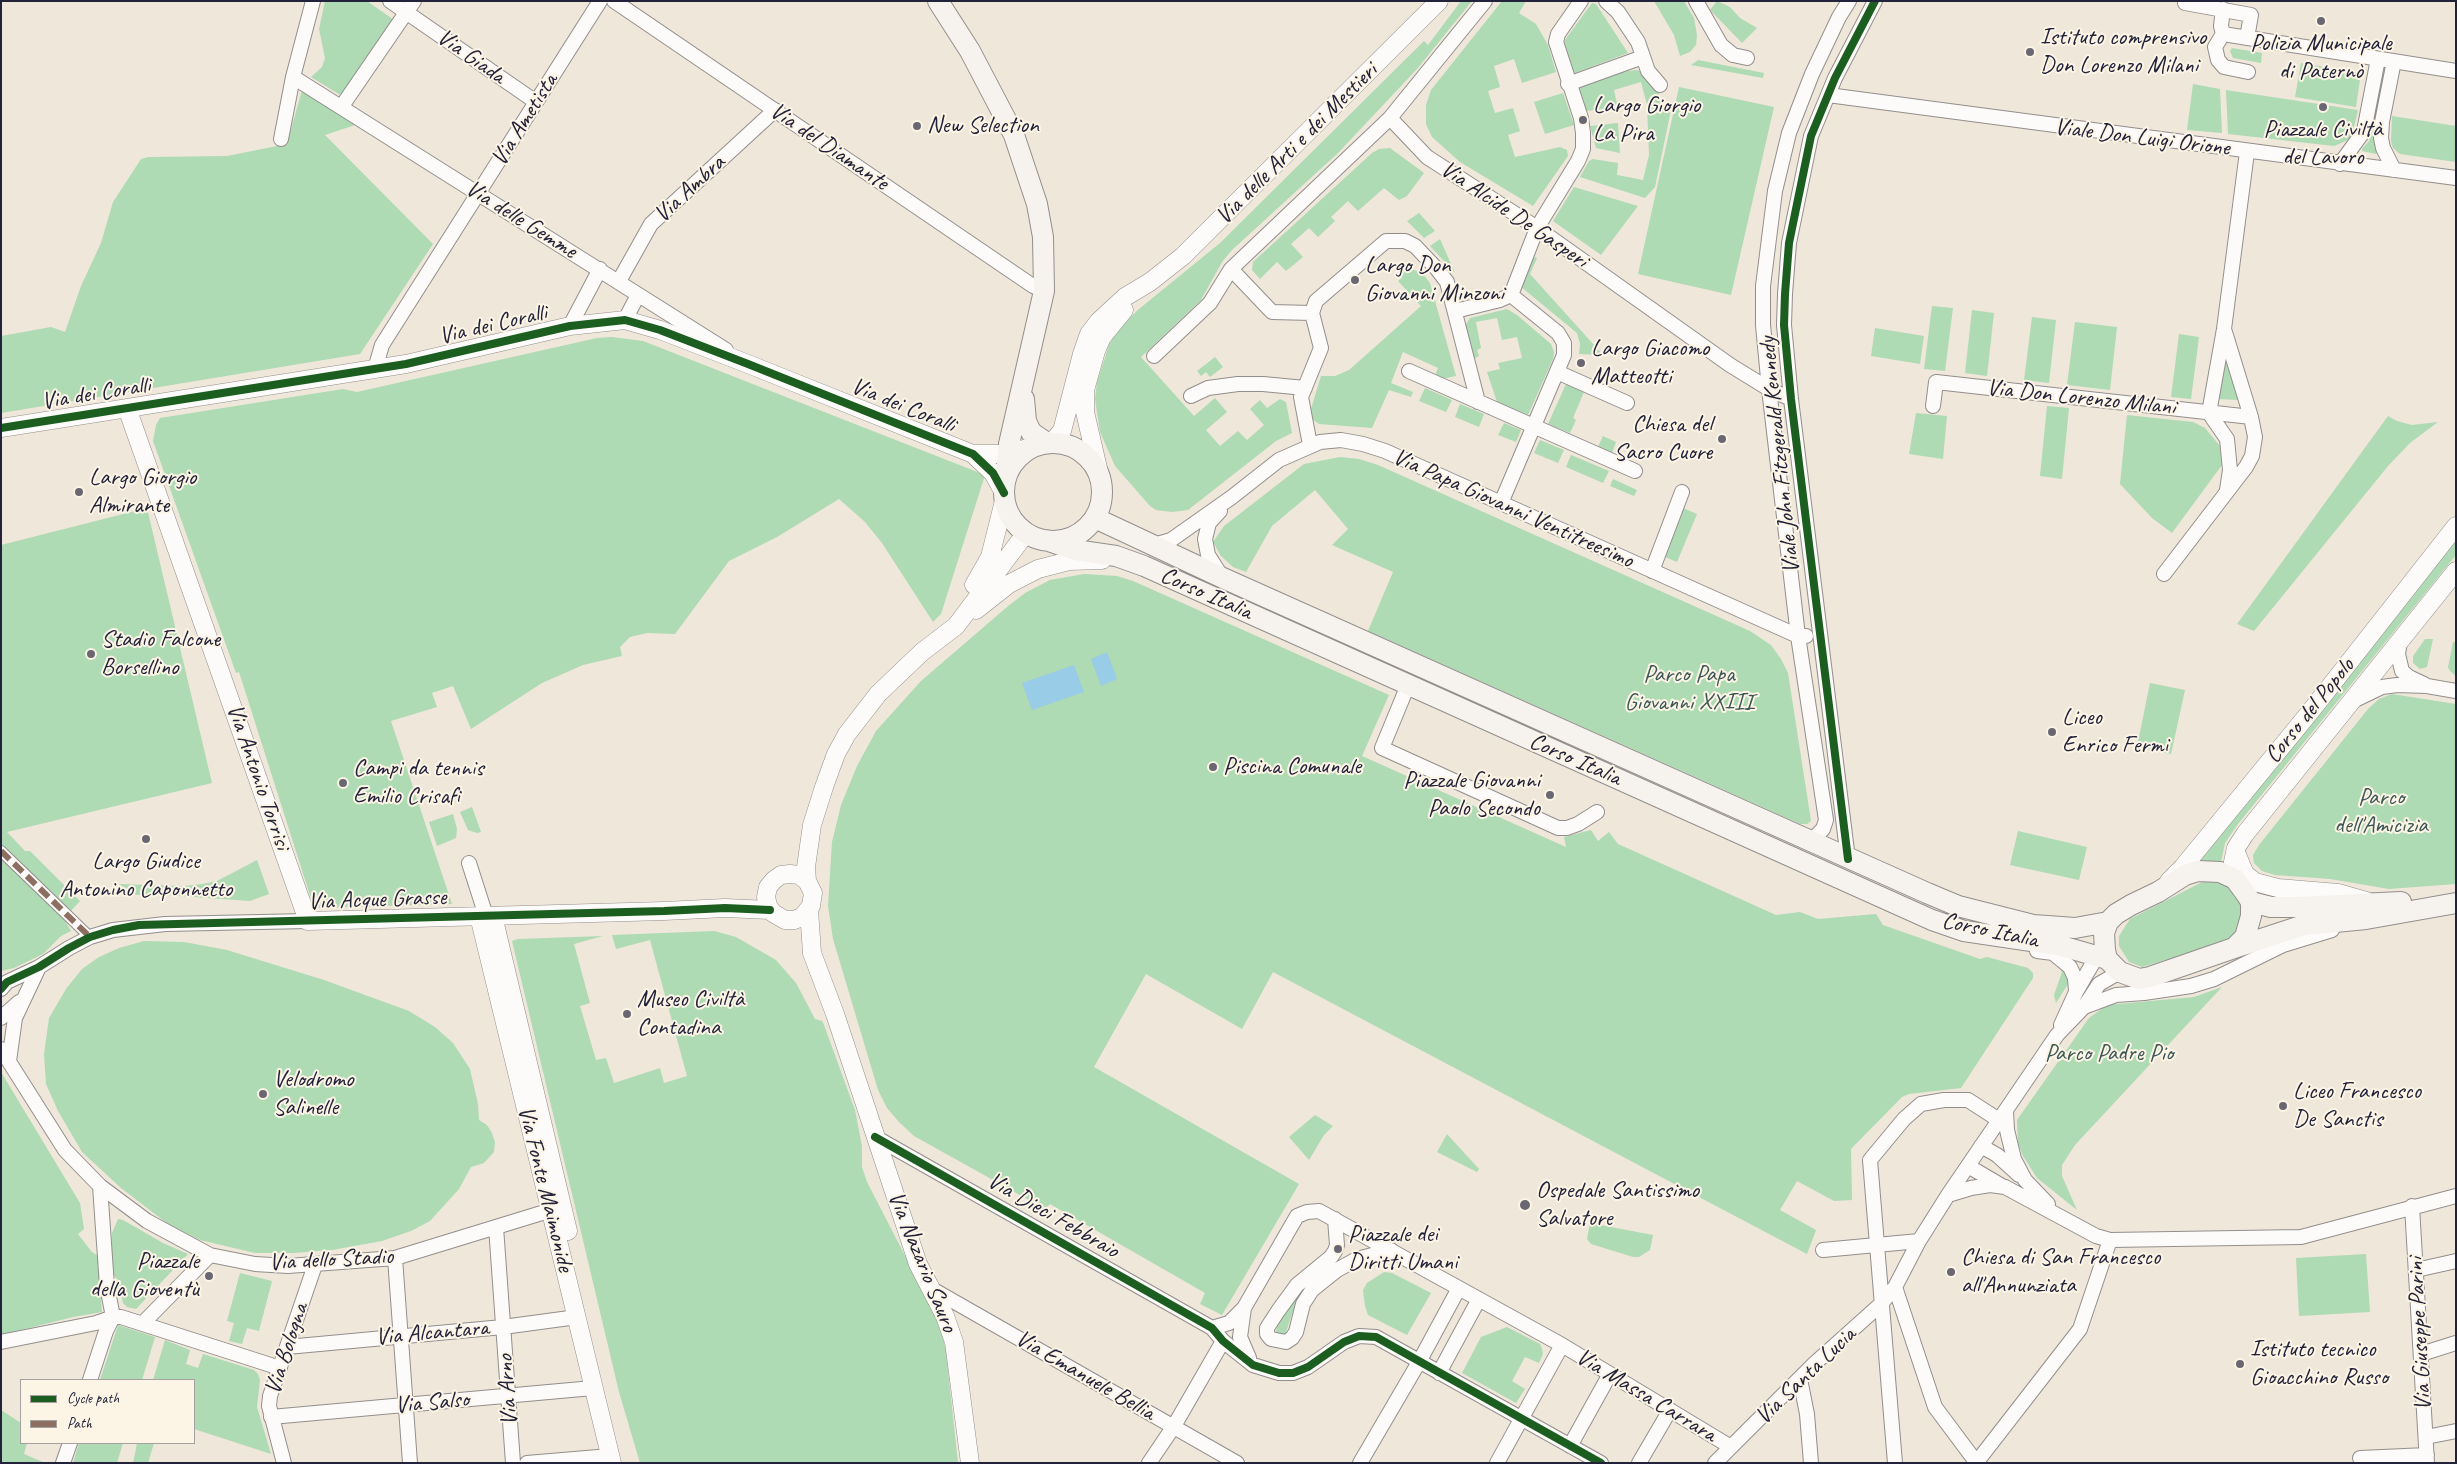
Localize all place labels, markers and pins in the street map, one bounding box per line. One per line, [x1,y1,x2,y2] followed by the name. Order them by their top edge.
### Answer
[2315,15,2327,27] marker: Polizia Municipale di Paternò
[2040,24,2206,80] place label: Istituto comprensivo Don Lorenzo Milani
[2250,30,2392,86] place label: Polizia Municipale di Paternò
[2024,46,2036,58] marker: Istituto comprensivo Don Lorenzo Milani
[1593,92,1700,148] place label: Largo Giorgio La Pira
[2317,101,2329,113] marker: Piazzale Civiltà del Lavoro
[927,112,1039,140] place label: New Selection
[1577,114,1589,126] marker: Largo Giorgio La Pira
[2263,116,2383,172] place label: Piazzale Civiltà del Lavoro
[911,120,923,132] marker: New Selection
[1365,252,1504,308] place label: Largo Don Giovanni Minzoni
[1349,274,1361,286] marker: Largo Don Giovanni Minzoni
[1591,335,1709,391] place label: Largo Giacomo Matteotti
[1575,357,1587,369] marker: Largo Giacomo Matteotti
[1614,411,1712,467] place label: Chiesa del Sacro Cuore
[1716,433,1728,445] marker: Chiesa del Sacro Cuore
[89,464,196,520] place label: Largo Giorgio Almirante
[73,486,85,498] marker: Largo Giorgio Almirante
[101,626,220,682] place label: Stadio Falcone Borsellino
[85,648,97,660] marker: Stadio Falcone Borsellino
[2062,704,2168,760] place label: Liceo Enrico Fermi
[2046,726,2058,738] marker: Liceo Enrico Fermi
[1223,753,1361,781] place label: Piscina Comunale
[353,755,483,811] place label: Campi da tennis Emilio Crisafi
[1207,761,1219,773] marker: Piscina Comunale
[1403,767,1540,823] place label: Piazzale Giovanni Paolo Secondo
[337,777,349,789] marker: Campi da tennis Emilio Crisafi
[1544,789,1556,801] marker: Piazzale Giovanni Paolo Secondo
[140,833,152,845] marker: Largo Giudice Antonino Caponnetto
[60,848,232,904] place label: Largo Giudice Antonino Caponnetto
[637,986,744,1042] place label: Museo Civiltà Contadina
[621,1008,633,1020] marker: Museo Civiltà Contadina
[273,1066,354,1122] place label: Velodromo Salinelle
[2293,1078,2421,1134] place label: Liceo Francesco De Sanctis
[257,1088,269,1100] marker: Velodromo Salinelle
[2277,1100,2289,1112] marker: Liceo Francesco De Sanctis
[1536,1177,1699,1233] place label: Ospedale Santissimo Salvatore
[1518,1198,1532,1212] marker: Ospedale Santissimo Salvatore
[1348,1221,1458,1277] place label: Piazzale dei Diritti Umani
[1332,1243,1344,1255] marker: Piazzale dei Diritti Umani
[1961,1244,2160,1300] place label: Chiesa di San Francesco all'Annunziata
[90,1248,199,1304] place label: Piazzale della Gioventù
[1945,1266,1957,1278] marker: Chiesa di San Francesco all'Annunziata
[203,1270,215,1282] marker: Piazzale della Gioventù
[2250,1336,2388,1392] place label: Istituto tecnico Gioacchino Russo
[2234,1358,2246,1370] marker: Istituto tecnico Gioacchino Russo

